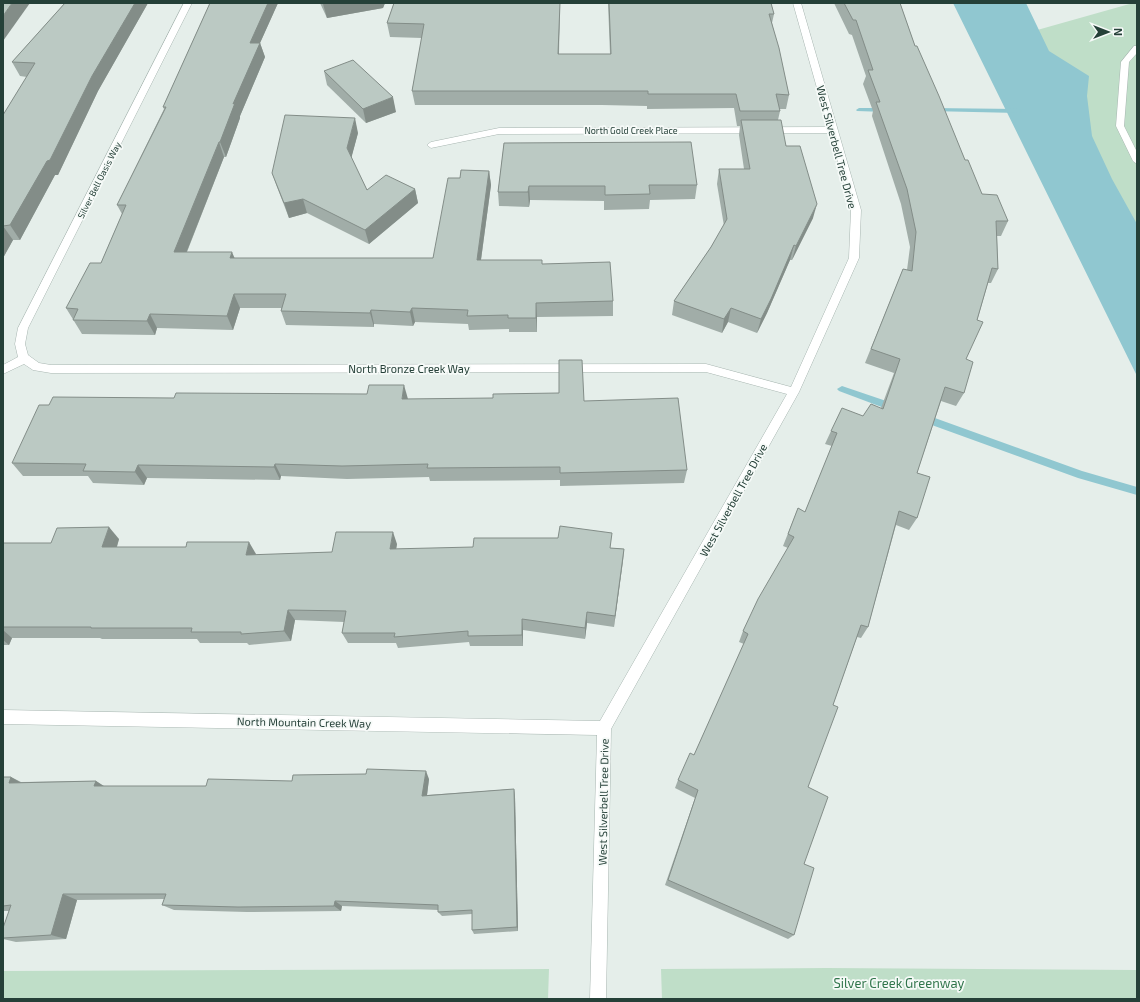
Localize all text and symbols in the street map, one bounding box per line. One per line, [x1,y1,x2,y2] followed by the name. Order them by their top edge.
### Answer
[1088,12,1128,52] north arrow
[1112,28,1125,36] text: N
[814,84,860,210] street label: West Silverbell Tree Drive
[584,125,678,136] street label: North Gold Creek Place
[75,140,123,220] street label: Silver Bell Oasis Way
[348,362,470,375] street label: North Bronze Creek Way
[697,441,770,559] street label: West Silverbell Tree Drive
[237,714,371,730] street label: North Mountain Creek Way
[595,738,611,866] street label: West Silverbell Tree Drive
[834,975,965,991] park label: Silver Creek Greenway

